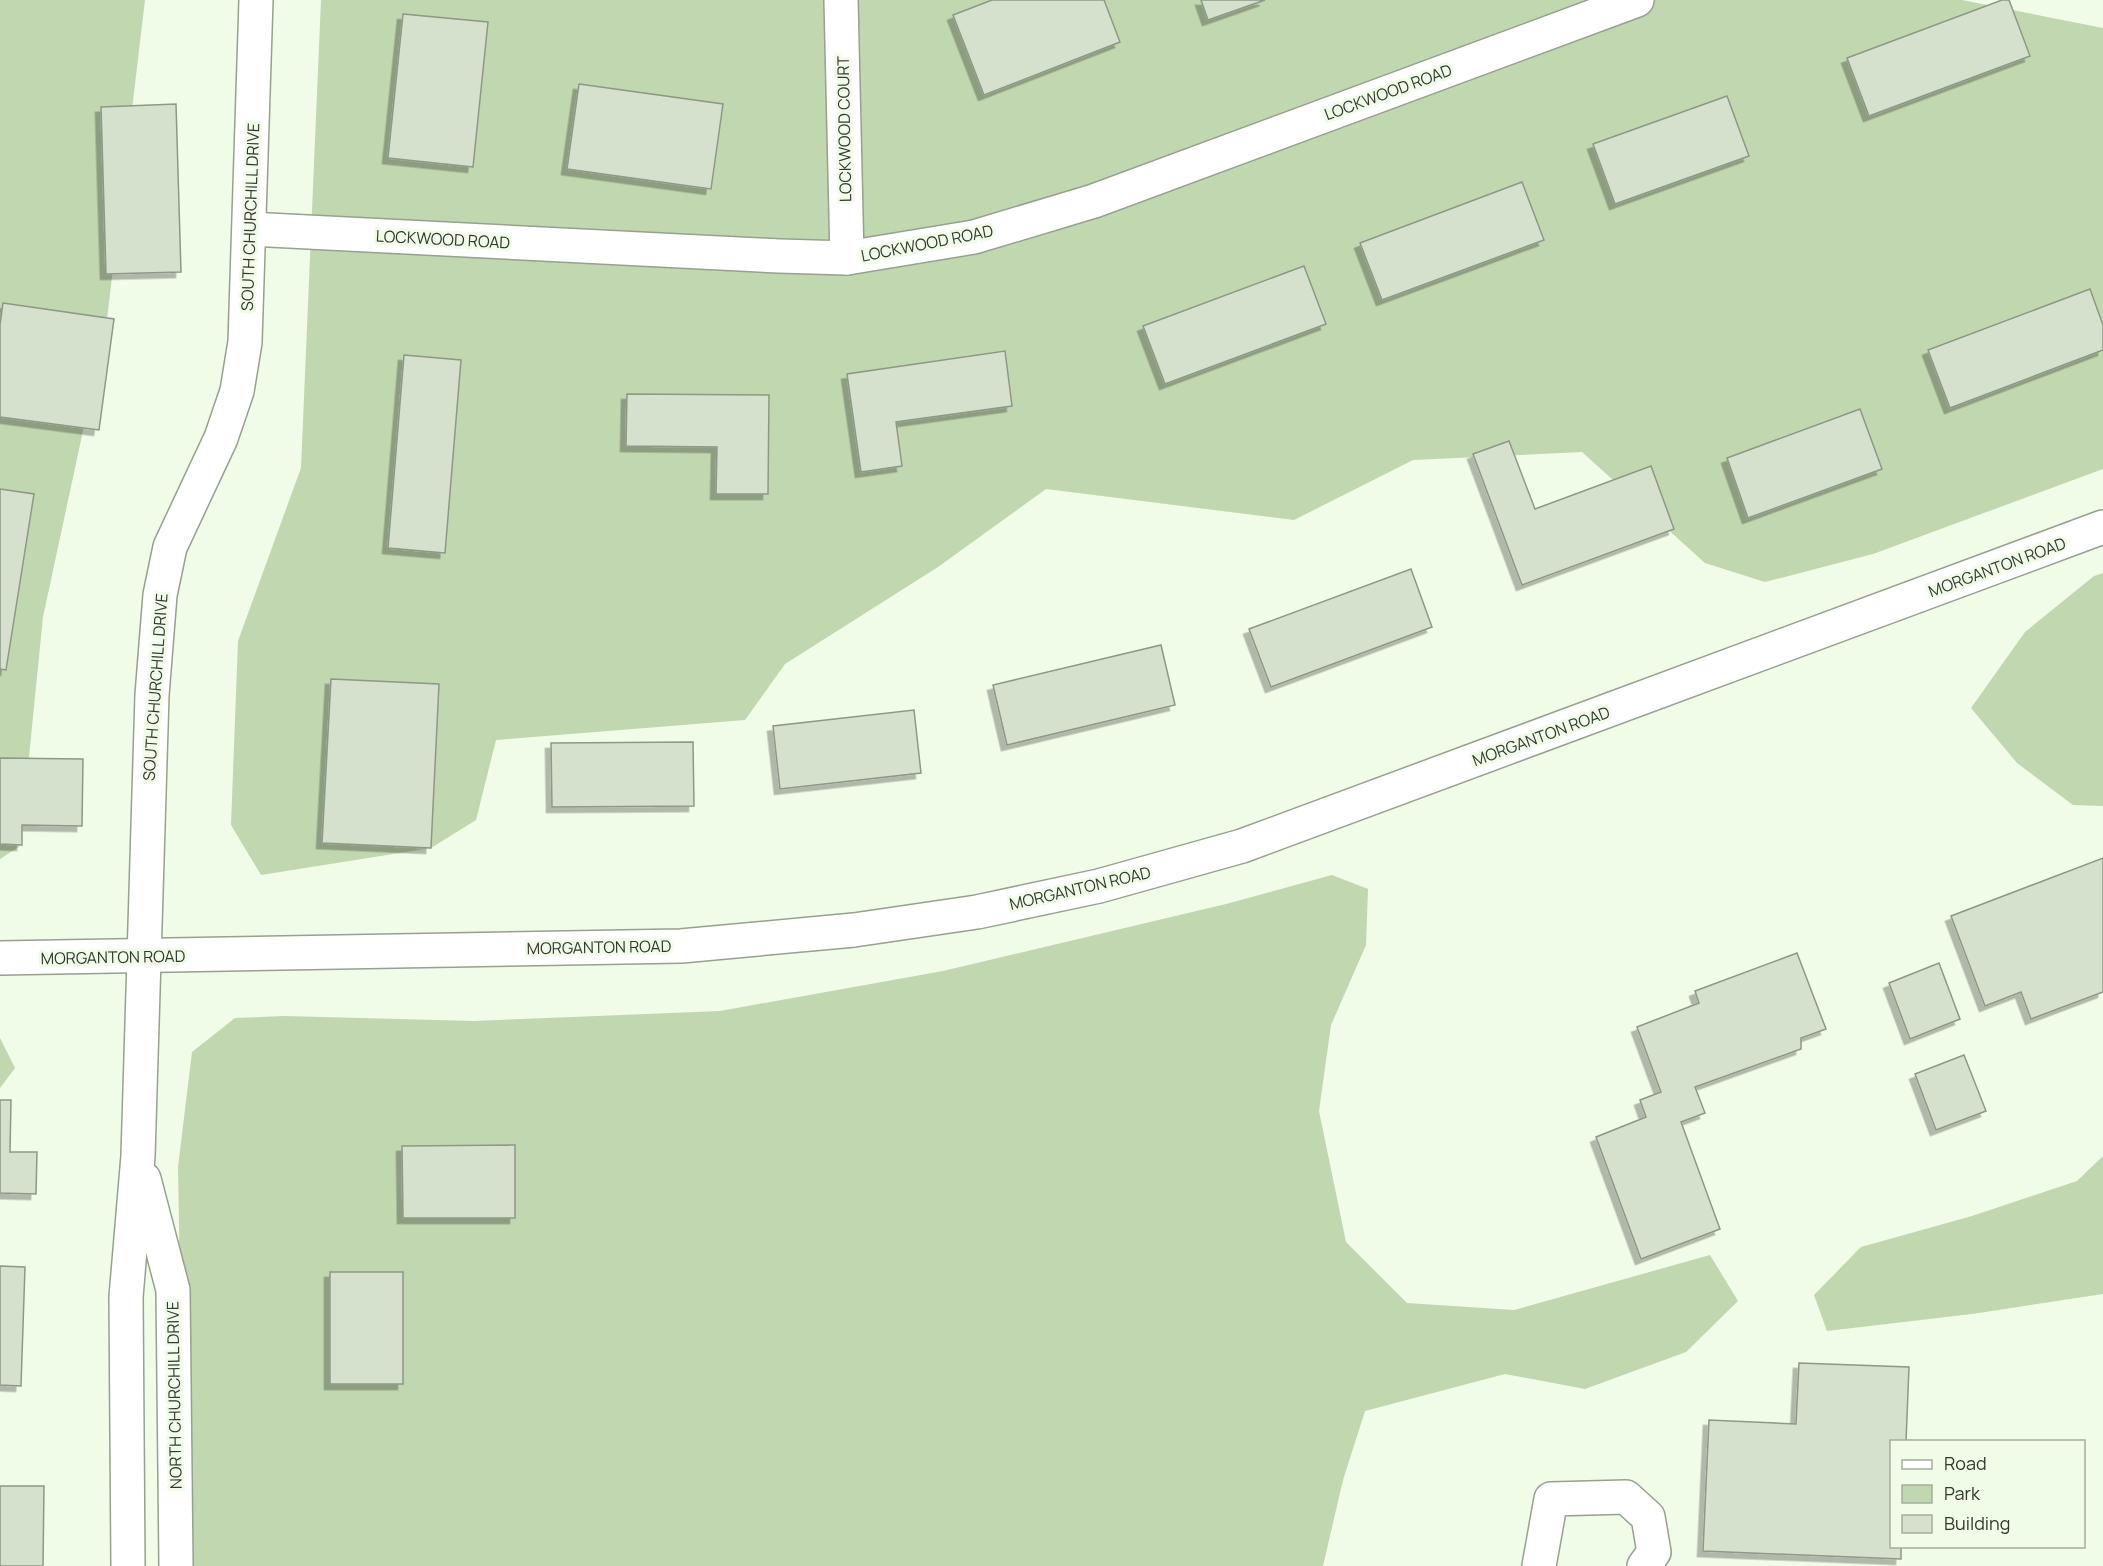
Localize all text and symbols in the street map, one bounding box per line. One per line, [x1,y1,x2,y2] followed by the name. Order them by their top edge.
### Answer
[832,55,856,202] street label: LOCKWOOD COURT
[1321,59,1455,125] street label: LOCKWOOD ROAD
[236,123,264,311] street label: SOUTH CHURCHILL DRIVE
[859,219,995,267] street label: LOCKWOOD ROAD
[375,224,511,254] street label: LOCKWOOD ROAD
[1925,532,2069,602] street label: MORGANTON ROAD
[137,592,173,782] street label: SOUTH CHURCHILL DRIVE
[1469,701,1613,771] street label: MORGANTON ROAD
[1007,861,1153,915] street label: MORGANTON ROAD
[526,935,672,959] street label: MORGANTON ROAD
[40,945,186,969] street label: MORGANTON ROAD
[161,1301,187,1489] street label: NORTH CHURCHILL DRIVE
[1890,1440,2085,1548] legend
[1944,1451,1987,1475] text: Road
[1944,1481,1981,1505] text: Park
[1944,1511,2010,1535] text: Building

